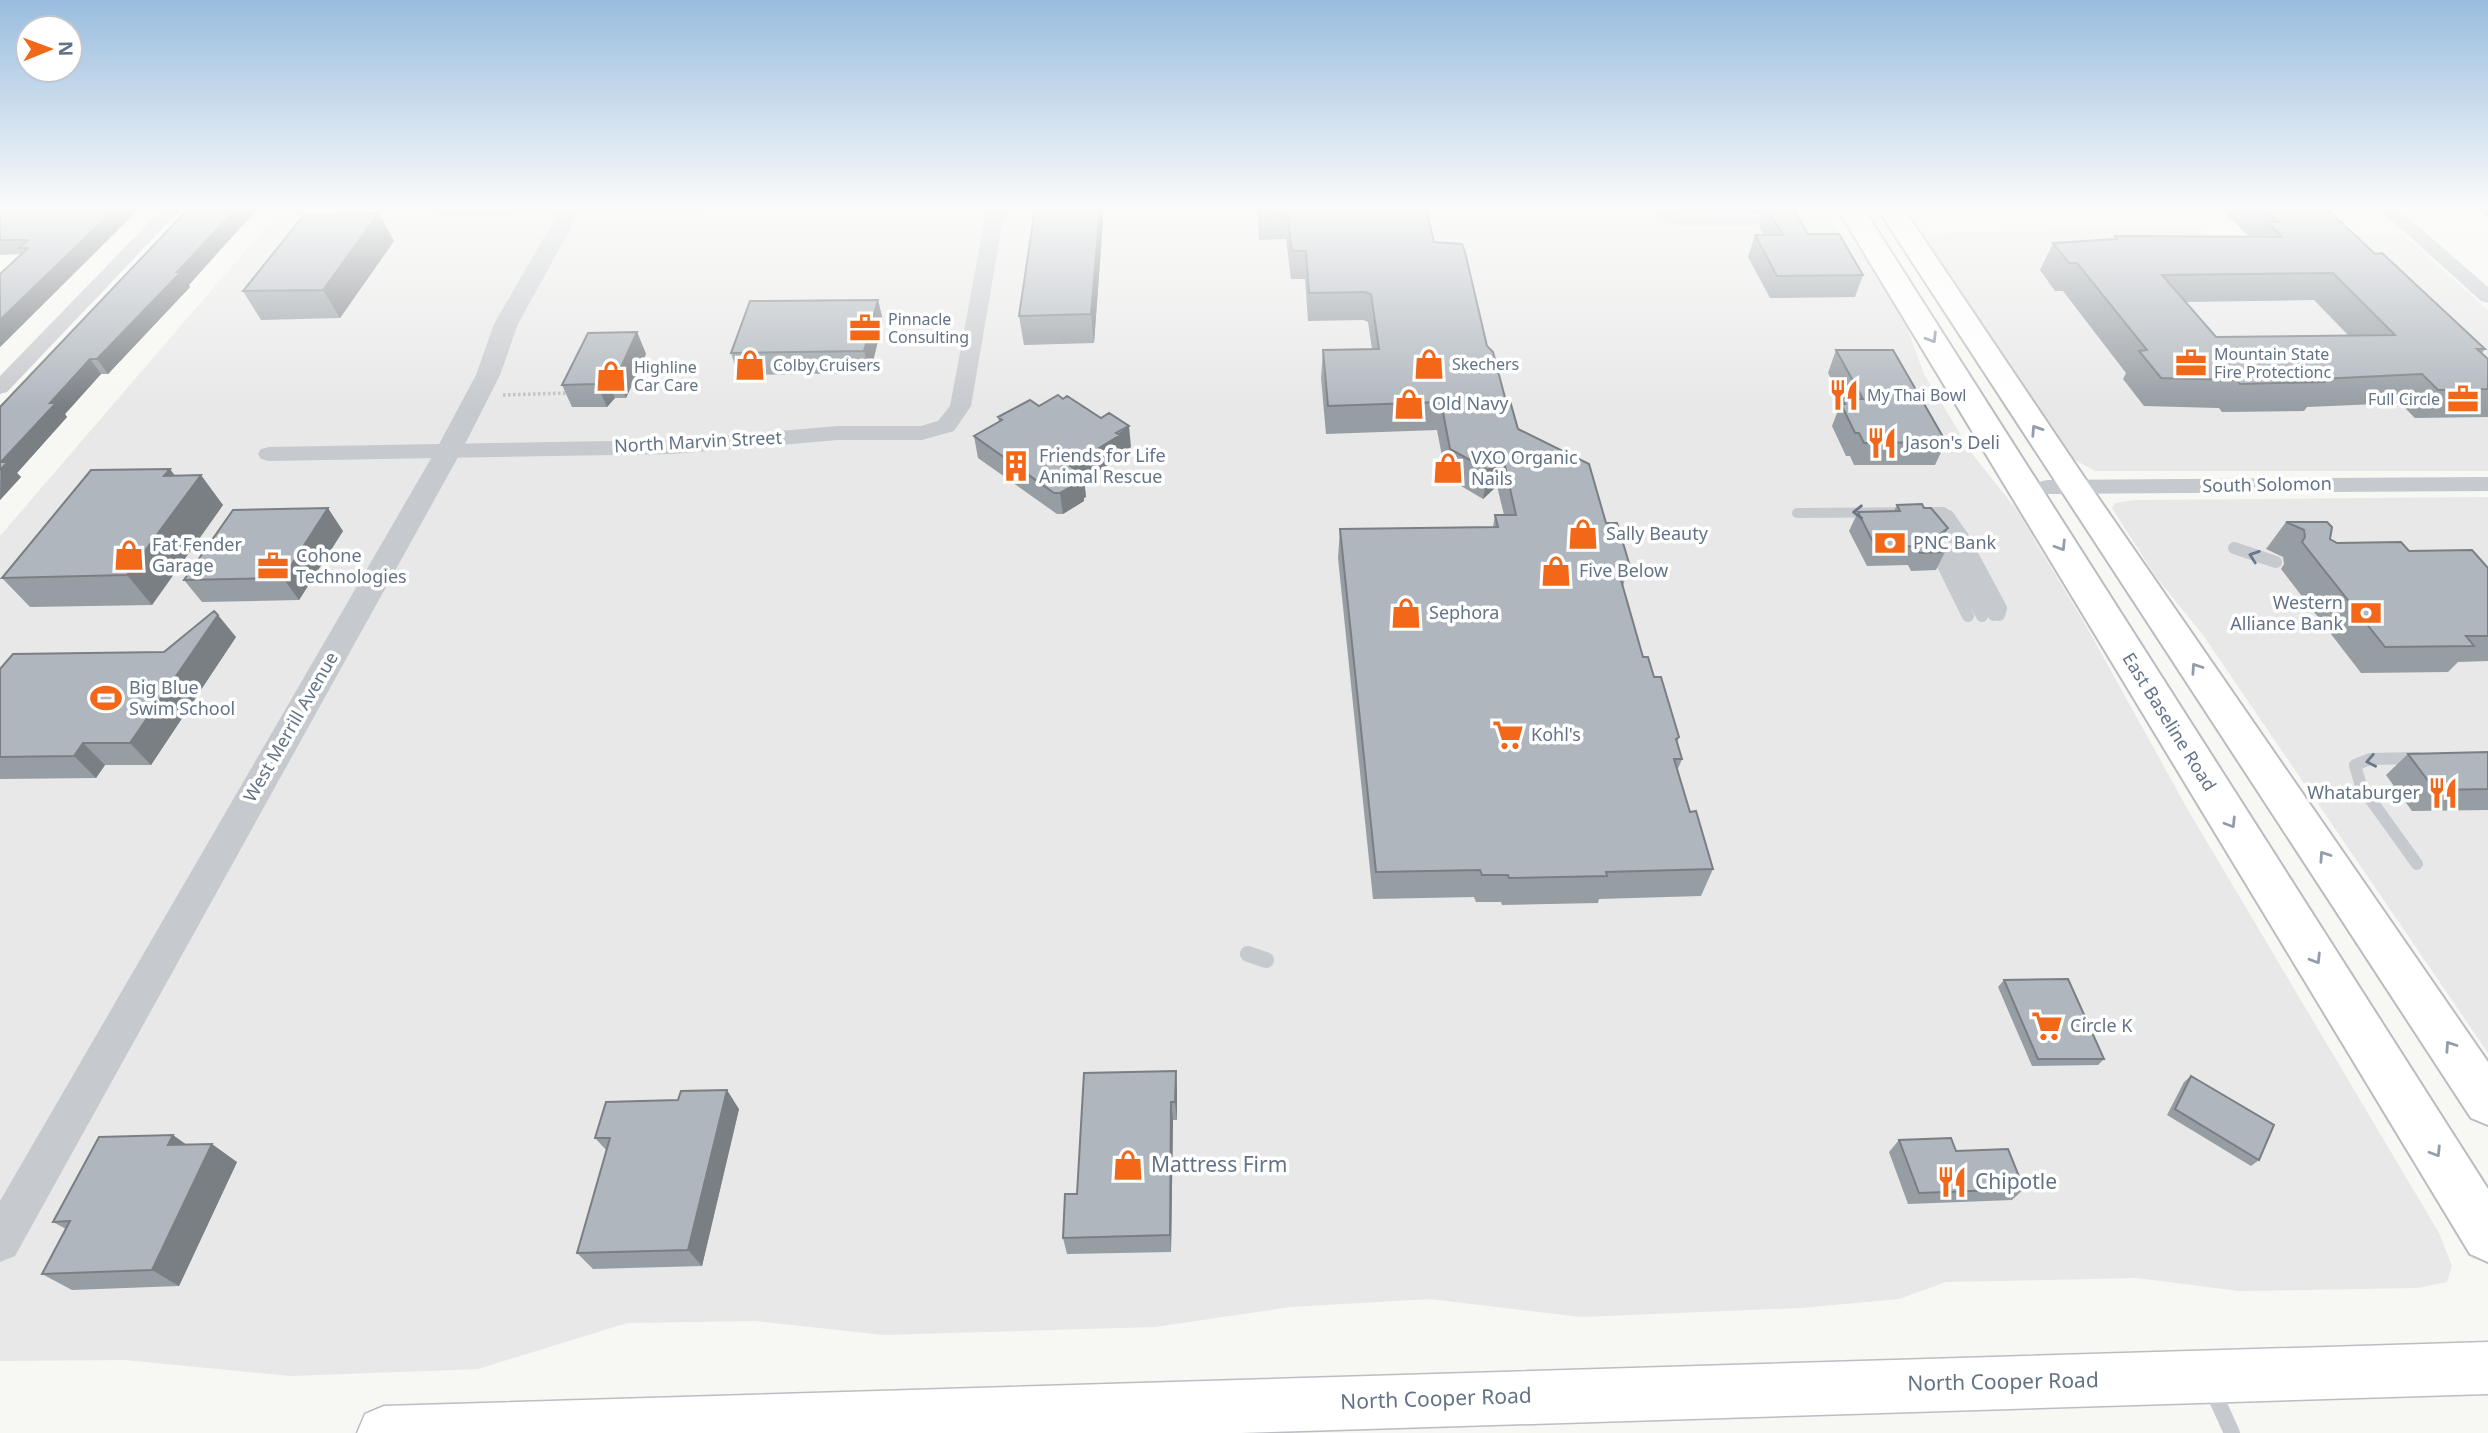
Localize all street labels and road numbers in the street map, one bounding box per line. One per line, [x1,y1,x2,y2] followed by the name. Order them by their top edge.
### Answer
[613,425,783,457] street label: North Marvin Street
[2202,471,2332,497] street label: South Solomon
[237,647,343,806] street label: West Merrill Avenue
[2118,648,2222,795] street label: East Baseline Road
[1907,1365,2099,1397] street label: North Cooper Road
[1340,1381,1532,1415] street label: North Cooper Road

